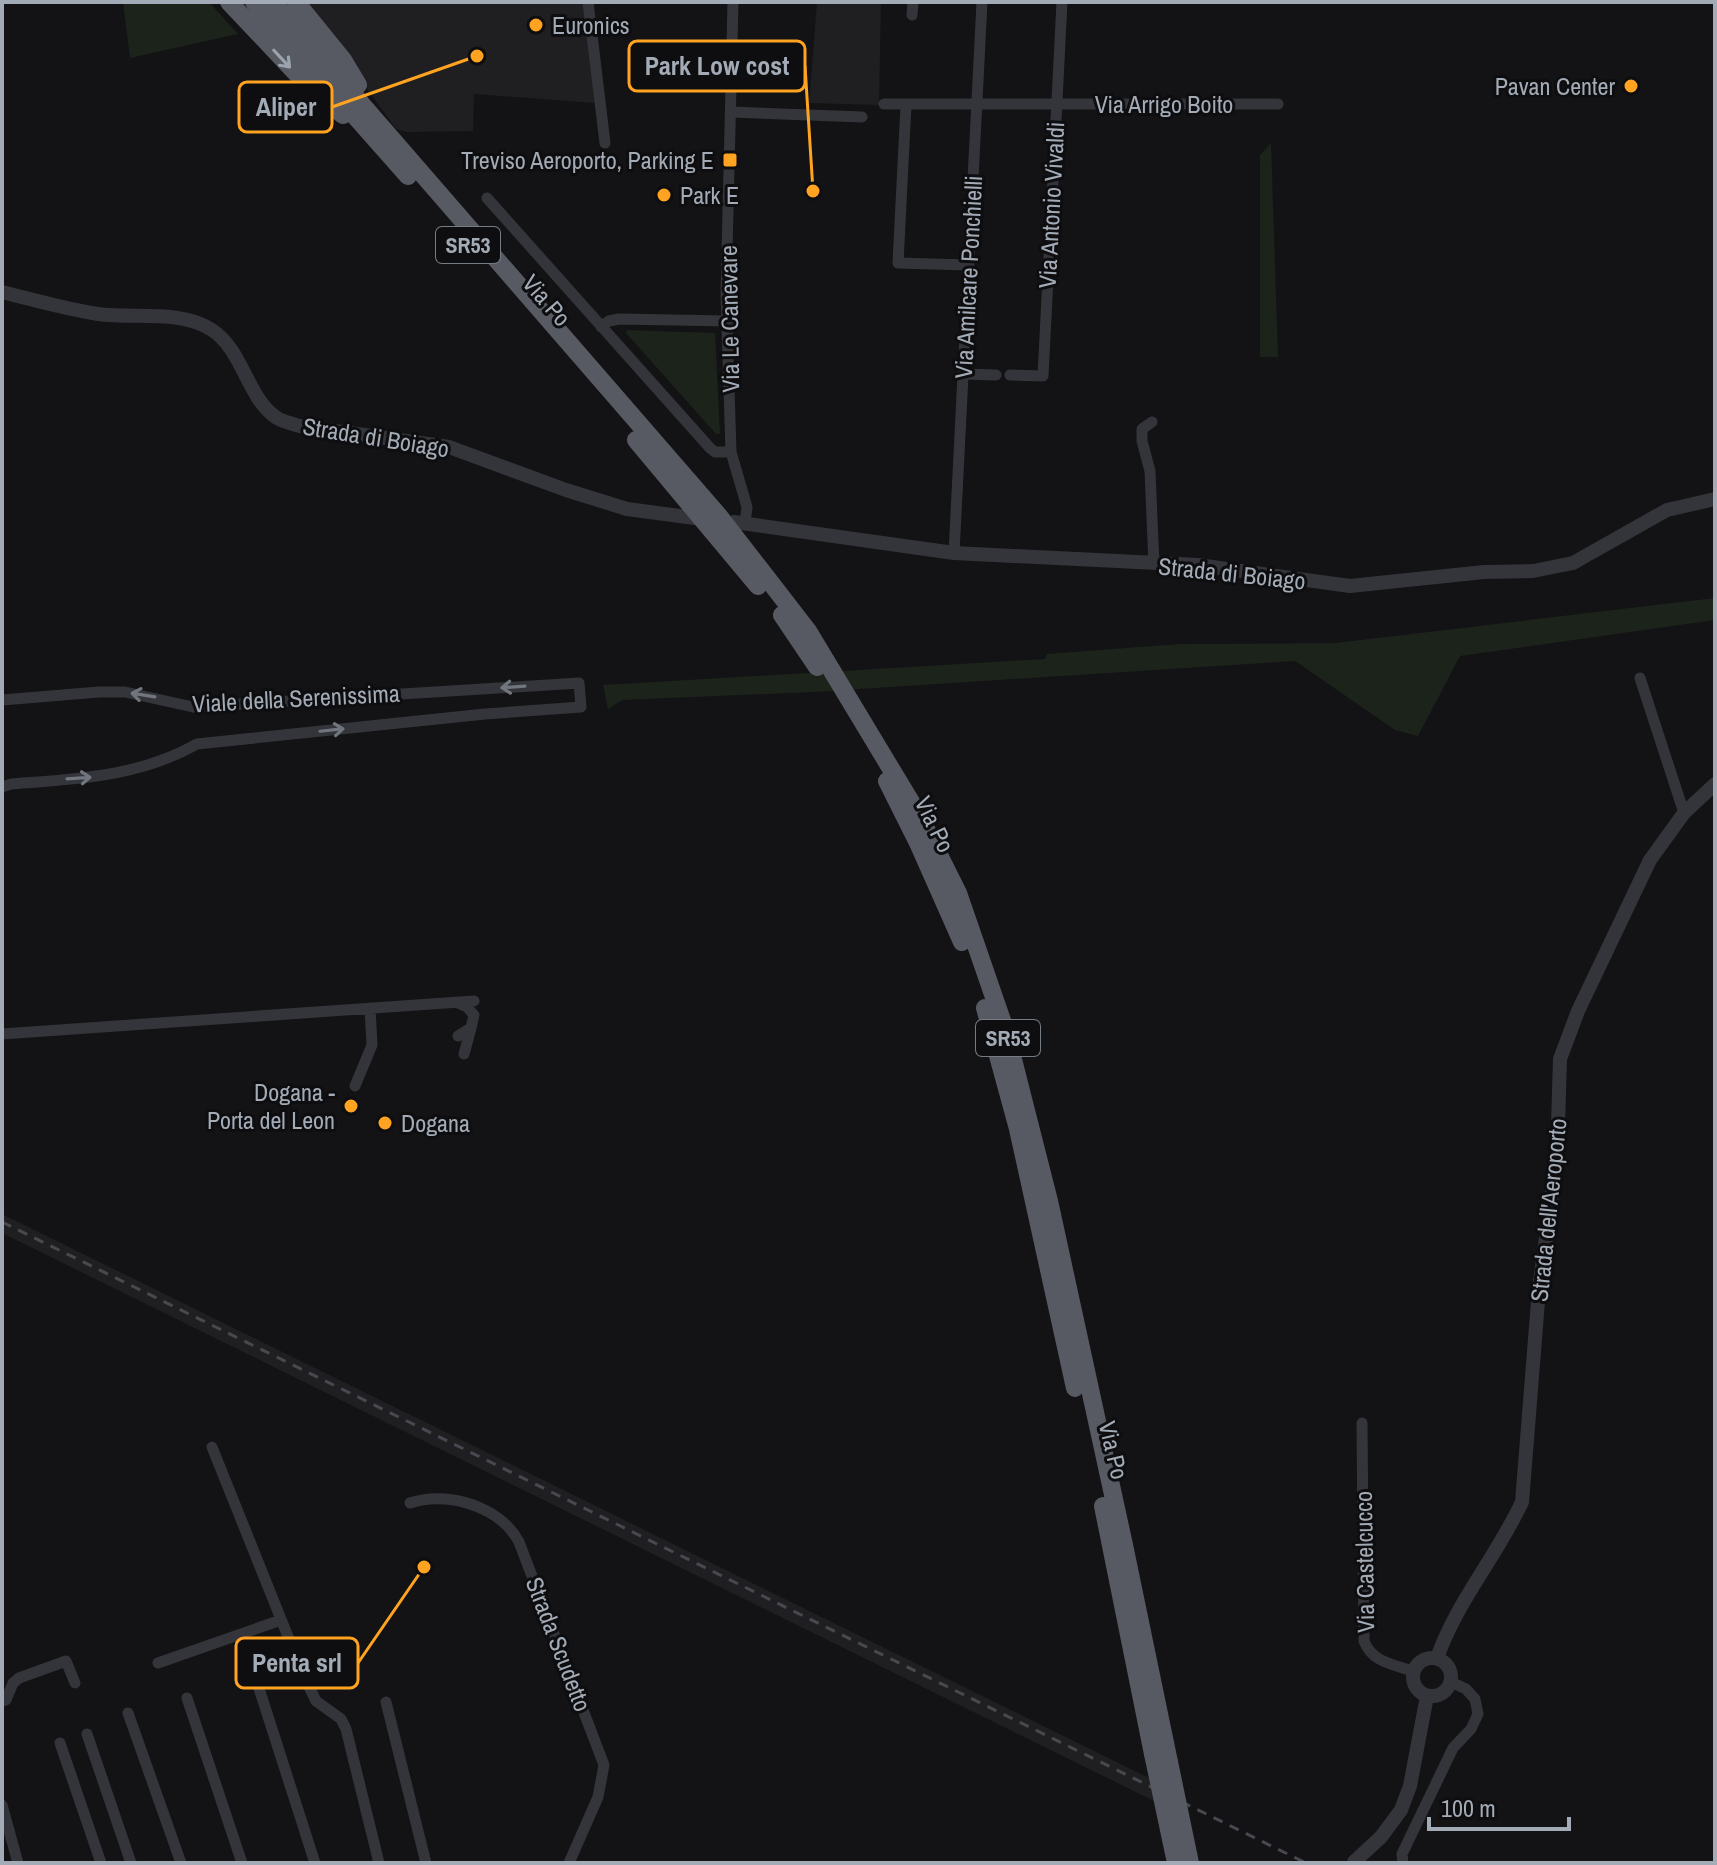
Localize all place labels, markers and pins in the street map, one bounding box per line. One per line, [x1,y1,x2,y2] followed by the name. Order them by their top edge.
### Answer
[552,9,630,41] place label: Euronics
[527,16,545,34] marker: Euronics
[629,41,805,91] callout: Park Low cost
[1495,70,1615,102] place label: Pavan Center
[1622,77,1640,95] marker: Pavan Center
[239,82,332,132] callout: Aliper
[461,144,714,176] place label: Treviso Aeroporto, Parking E
[721,151,739,169] marker: Treviso Aeroporto, Parking E
[680,179,739,211] place label: Park E
[655,186,673,204] marker: Park E
[207,1076,335,1136] place label: Dogana - Porta del Leon
[342,1097,360,1115] marker: Dogana - Porta del Leon
[401,1107,470,1139] place label: Dogana
[376,1114,394,1132] marker: Dogana
[236,1638,358,1688] callout: Penta srl

